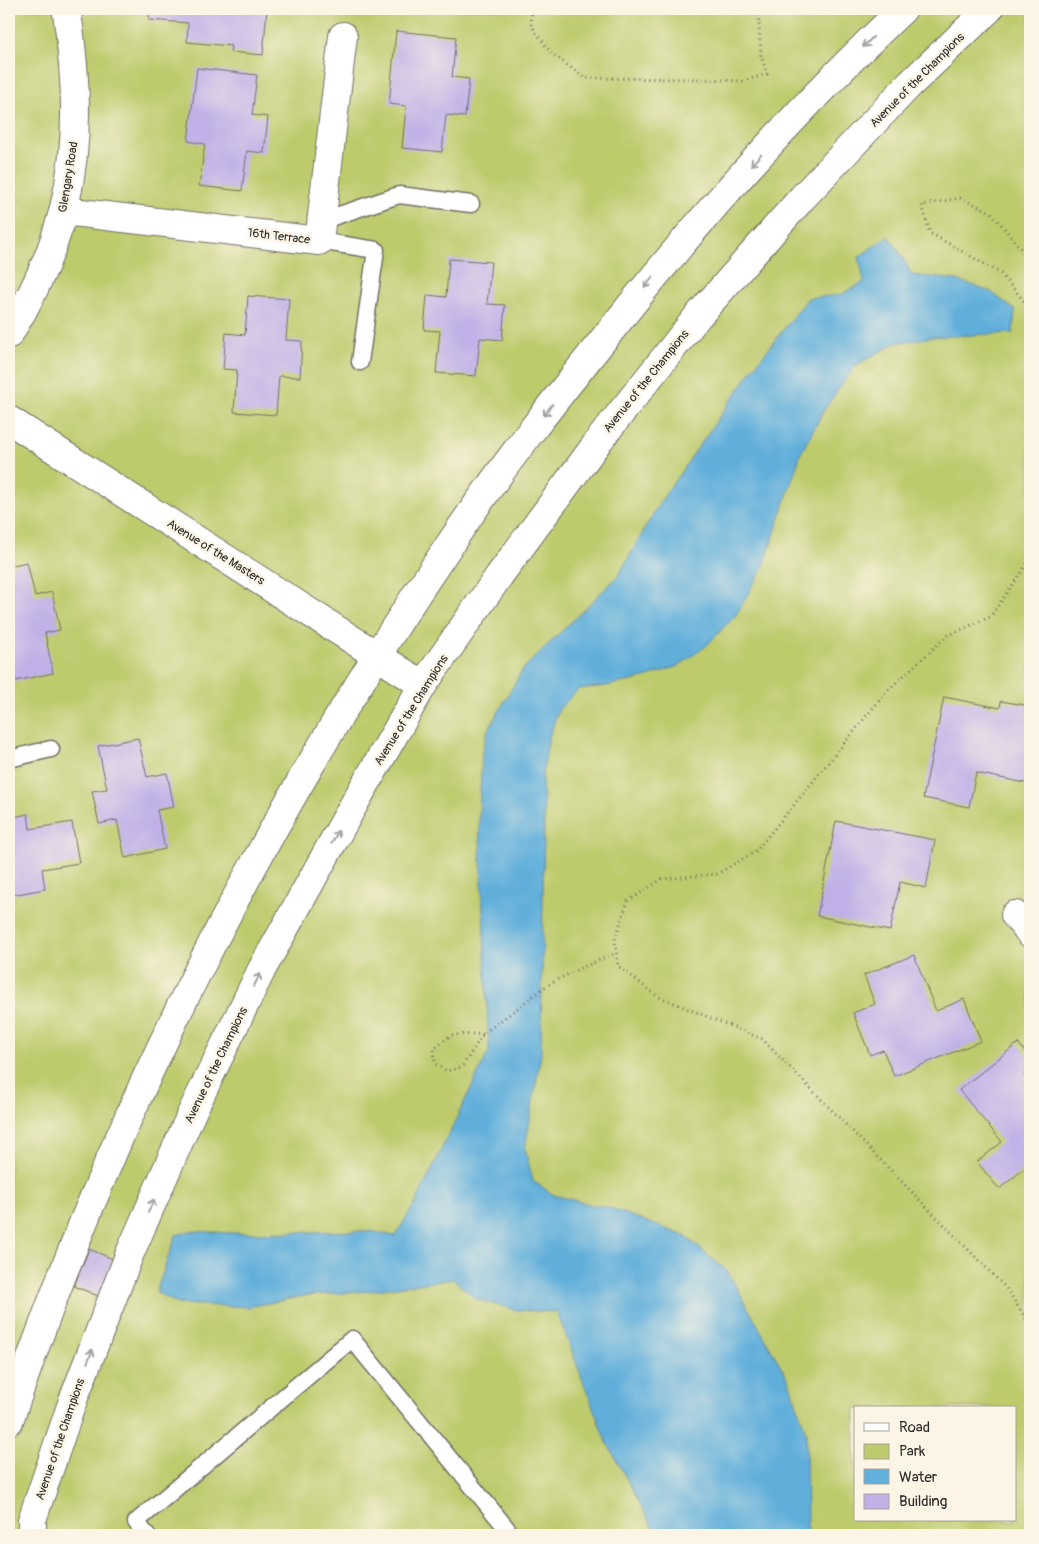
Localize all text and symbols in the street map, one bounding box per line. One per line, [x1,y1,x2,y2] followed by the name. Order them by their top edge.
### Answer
[867,29,968,131] street label: Avenue of the Champions
[862,36,874,49] one-way arrow
[55,140,82,214] street label: Glengary Road
[750,153,762,166] one-way arrow
[247,225,311,248] street label: 16th Terrace
[643,275,654,288] one-way arrow
[600,326,693,436] street label: Avenue of the Champions
[543,403,553,417] one-way arrow
[164,516,268,589] street label: Avenue of the Masters
[371,652,452,768] street label: Avenue of the Champions
[331,831,341,845] one-way arrow
[252,972,262,987] one-way arrow
[182,1004,251,1126] street label: Avenue of the Champions
[146,1199,156,1214] one-way arrow
[86,1349,95,1365] one-way arrow
[33,1376,89,1502] street label: Avenue of the Champions
[854,1406,1016,1522] legend
[899,1418,930,1437] text: Road
[899,1442,926,1461] text: Park
[899,1468,938,1487] text: Water
[899,1492,947,1511] text: Building

